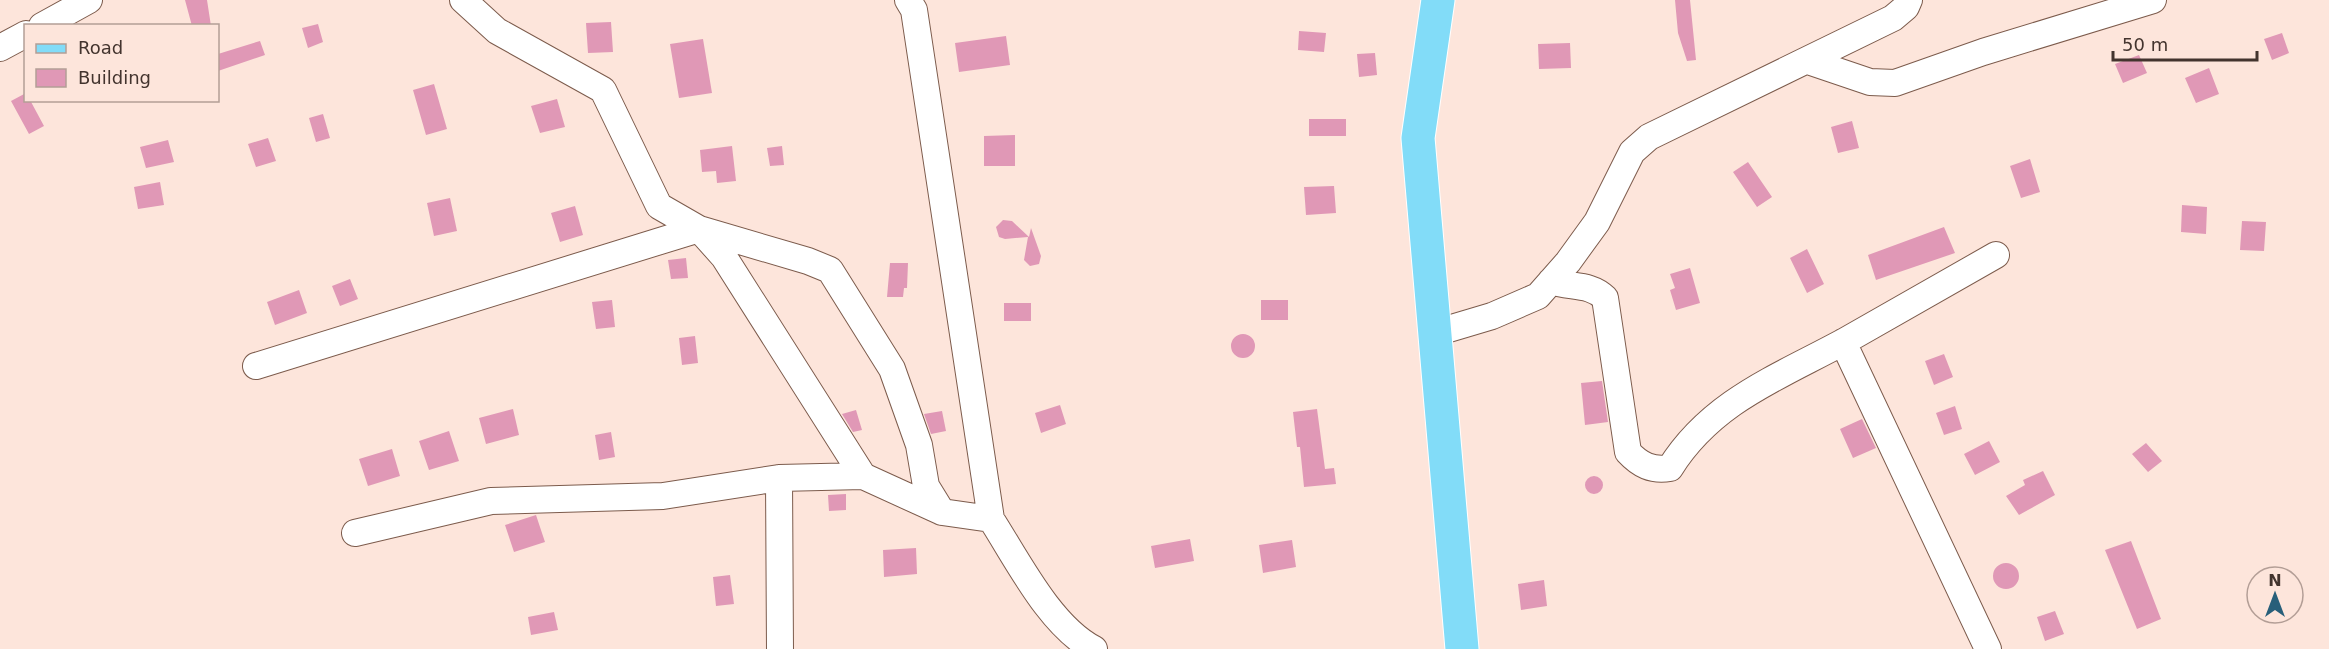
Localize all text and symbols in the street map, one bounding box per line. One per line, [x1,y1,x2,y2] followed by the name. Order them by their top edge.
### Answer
[24,24,219,102] legend
[2113,24,2257,62] scale bar
[2122,34,2168,55] text: 50 m
[78,37,123,58] text: Road
[78,67,151,88] text: Building
[2245,565,2305,625] north arrow
[2268,571,2282,590] text: N

